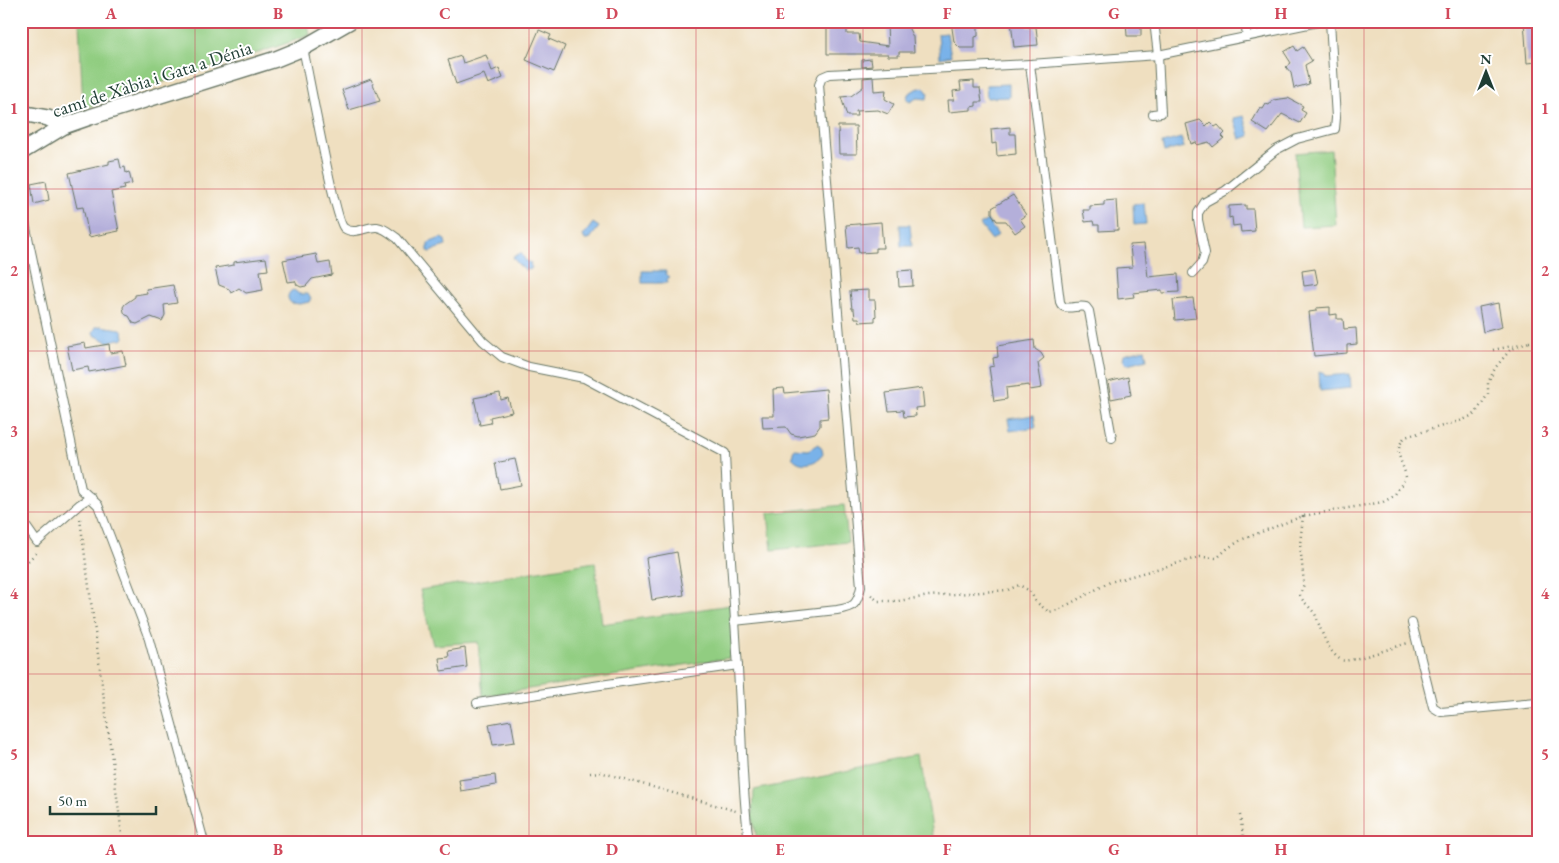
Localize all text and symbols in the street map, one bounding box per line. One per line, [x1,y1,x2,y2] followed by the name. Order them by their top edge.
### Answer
[104,3,117,24] text: A
[273,3,283,24] text: B
[439,3,451,24] text: C
[606,3,618,24] text: D
[775,3,785,24] text: E
[943,3,952,24] text: F
[1108,3,1120,24] text: G
[1275,3,1288,24] text: H
[1445,3,1451,24] text: I
[49,35,255,123] street label: camí de Xàbia i Gata a Dénia
[1462,48,1512,98] north arrow
[1480,50,1492,68] text: N
[10,98,18,119] text: 1
[1541,98,1549,119] text: 1
[10,260,19,281] text: 2
[1541,260,1550,281] text: 2
[10,421,18,442] text: 3
[1541,421,1549,442] text: 3
[10,583,19,604] text: 4
[1541,583,1550,604] text: 4
[10,744,18,765] text: 5
[1541,744,1549,765] text: 5
[50,783,156,815] scale bar
[58,791,87,810] text: 50 m
[104,839,117,860] text: A
[273,839,283,860] text: B
[439,839,451,860] text: C
[606,839,618,860] text: D
[775,839,785,860] text: E
[943,839,952,860] text: F
[1108,839,1120,860] text: G
[1275,839,1288,860] text: H
[1445,839,1451,860] text: I

